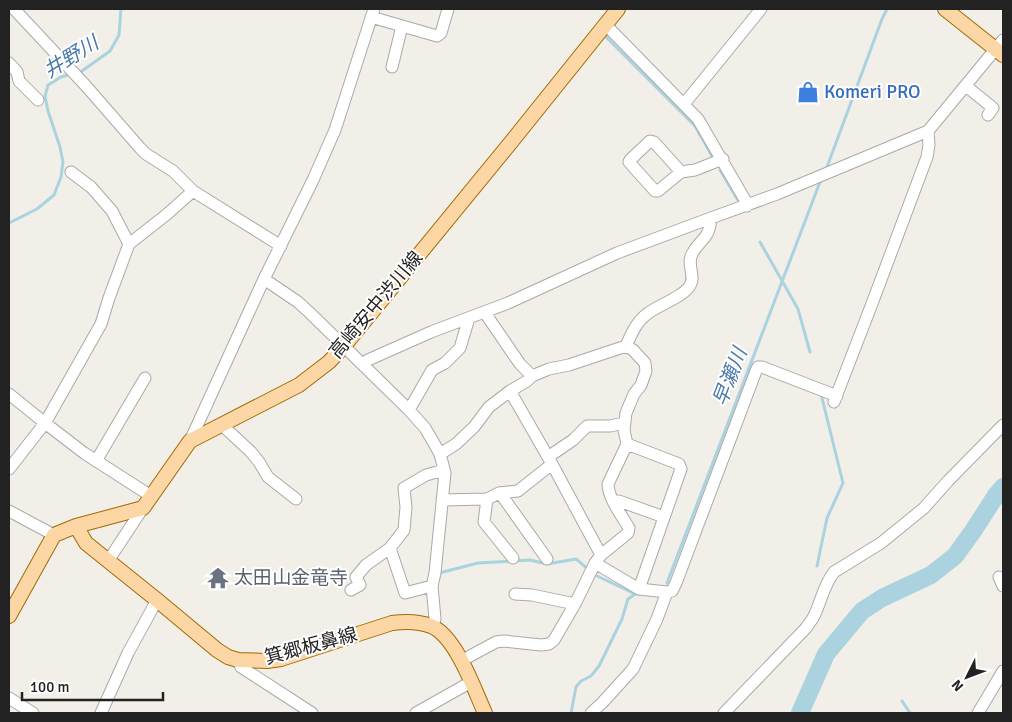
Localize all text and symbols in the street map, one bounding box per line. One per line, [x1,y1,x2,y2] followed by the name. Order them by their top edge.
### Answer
[39,29,105,83] water label: 井野川
[795,79,821,105] shop icon: Komeri PRO
[824,80,921,104] place label: Komeri PRO
[324,246,428,364] street label: 高崎安中渋川線
[708,343,753,409] water label: 早瀬川
[205,565,231,591] temple icon: 太田山金竜寺
[234,566,348,590] place label: 太田山金竜寺
[262,622,360,670] street label: 箕郷板鼻線
[942,652,992,702] north arrow
[22,670,164,702] scale bar
[948,676,967,695] text: N
[30,678,70,696] text: 100 m

